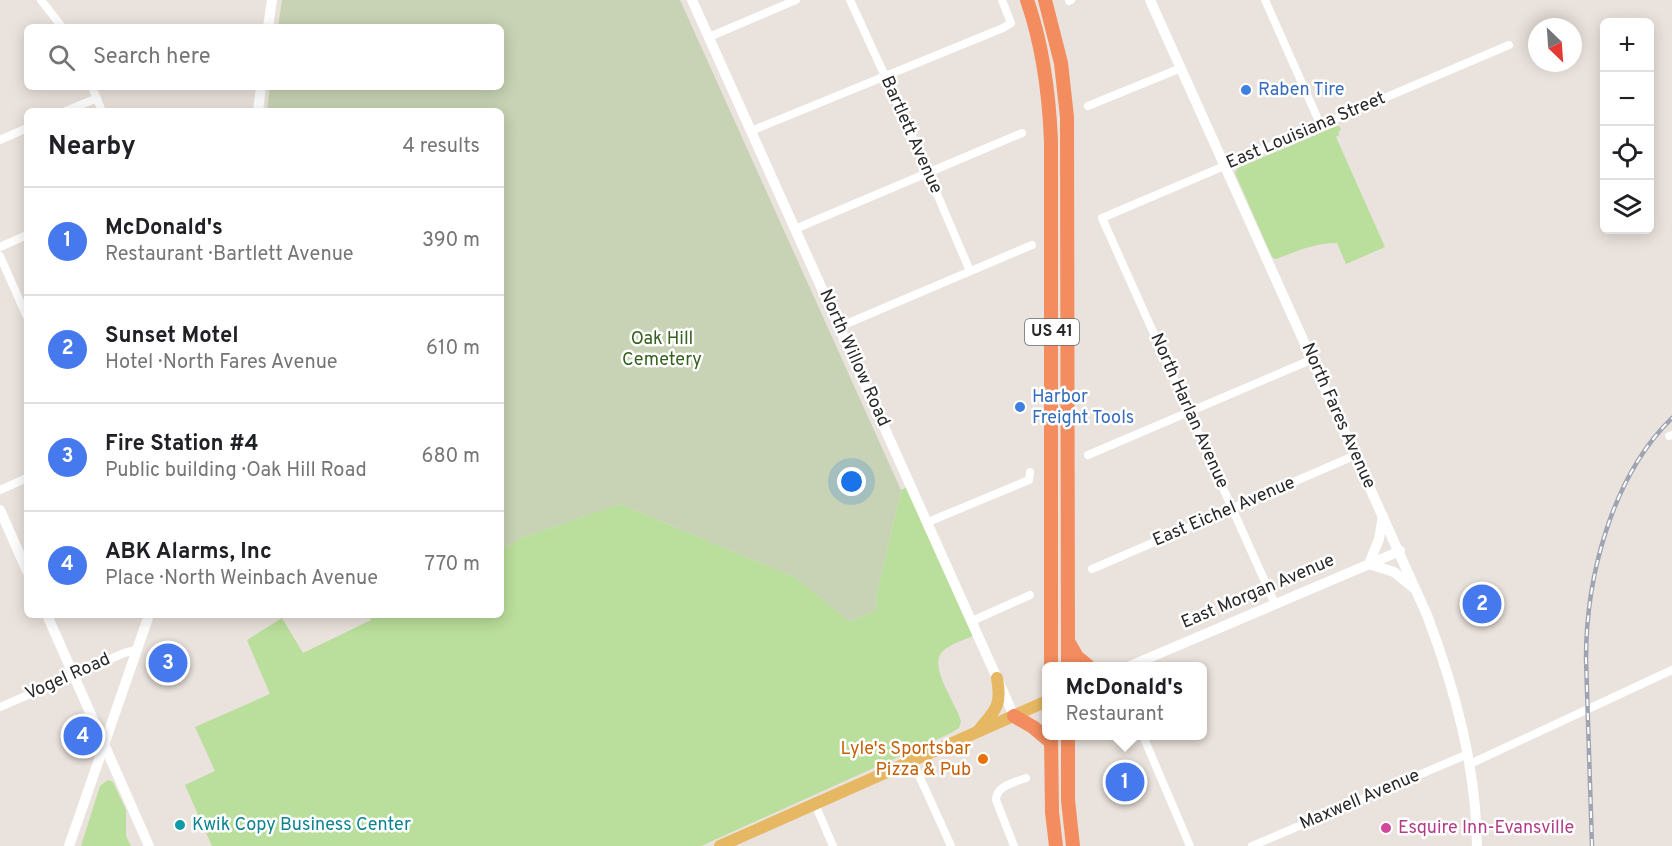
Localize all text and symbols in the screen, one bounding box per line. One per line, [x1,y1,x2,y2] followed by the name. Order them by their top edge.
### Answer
[1528,18,1582,72] north arrow
[1600,18,1654,234] map controls
[1600,18,1654,72] button: +
[24,24,504,90] search box
[45,41,78,74] icon: search
[93,44,211,71] text: Search here
[875,72,947,198] street label: Bartlett Avenue
[1600,72,1654,126] button: −
[1258,79,1344,102] place label: Raben Tire
[1239,83,1253,97] marker: Raben Tire
[1223,87,1389,175] street label: East Louisiana Street
[1600,126,1654,180] button: locate
[48,131,136,164] text: Nearby
[403,134,480,160] text: 4 results
[1600,180,1654,234] button: layers
[105,215,223,242] text: McDonald's
[64,228,72,254] text: 1
[422,228,480,254] text: 390 m
[105,242,354,268] text: Restaurant · Bartlett Avenue
[813,286,895,430] street label: North Willow Road
[1025,319,1079,345] road number: US 41
[105,323,239,350] text: Sunset Motel
[622,328,702,372] park label: Oak Hill Cemetery
[1144,330,1234,492] street label: North Harlan Avenue
[61,336,74,362] text: 2
[426,336,480,362] text: 610 m
[1295,339,1381,493] street label: North Fares Avenue
[105,350,338,376] text: Hotel · North Fares Avenue
[1032,386,1134,430] place label: Harbor Freight Tools
[1013,400,1027,414] marker: Harbor Freight Tools
[105,431,259,458] text: Fire Station #4
[62,444,74,470] text: 3
[422,444,480,470] text: 680 m
[105,458,367,484] text: Public building · Oak Hill Road
[837,467,866,496] your location
[1149,472,1299,552] street label: East Eichel Avenue
[105,539,272,566] text: ABK Alarms, Inc
[1178,549,1338,635] street label: East Morgan Avenue
[61,552,74,578] text: 4
[425,552,480,578] text: 770 m
[105,566,378,592] text: Place · North Weinbach Avenue
[1462,582,1502,626] pin: 2
[148,640,188,686] pin: 3
[22,648,114,706] street label: Vogel Road
[1042,662,1207,740] popup
[1066,675,1183,702] text: McDonald's
[1066,702,1164,728] text: Restaurant
[64,714,103,758] pin: 4
[841,738,971,782] place label: Lyle's Sportsbar Pizza & Pub
[976,752,990,766] marker: Lyle's Sportsbar Pizza & Pub
[1106,760,1144,804] pin: 1
[1297,764,1423,836] street label: Maxwell Avenue
[192,814,411,837] place label: Kwik Copy Business Center
[1398,817,1574,840] place label: Esquire Inn-Evansville
[173,818,187,832] marker: Kwik Copy Business Center
[1379,821,1393,835] marker: Esquire Inn-Evansville

